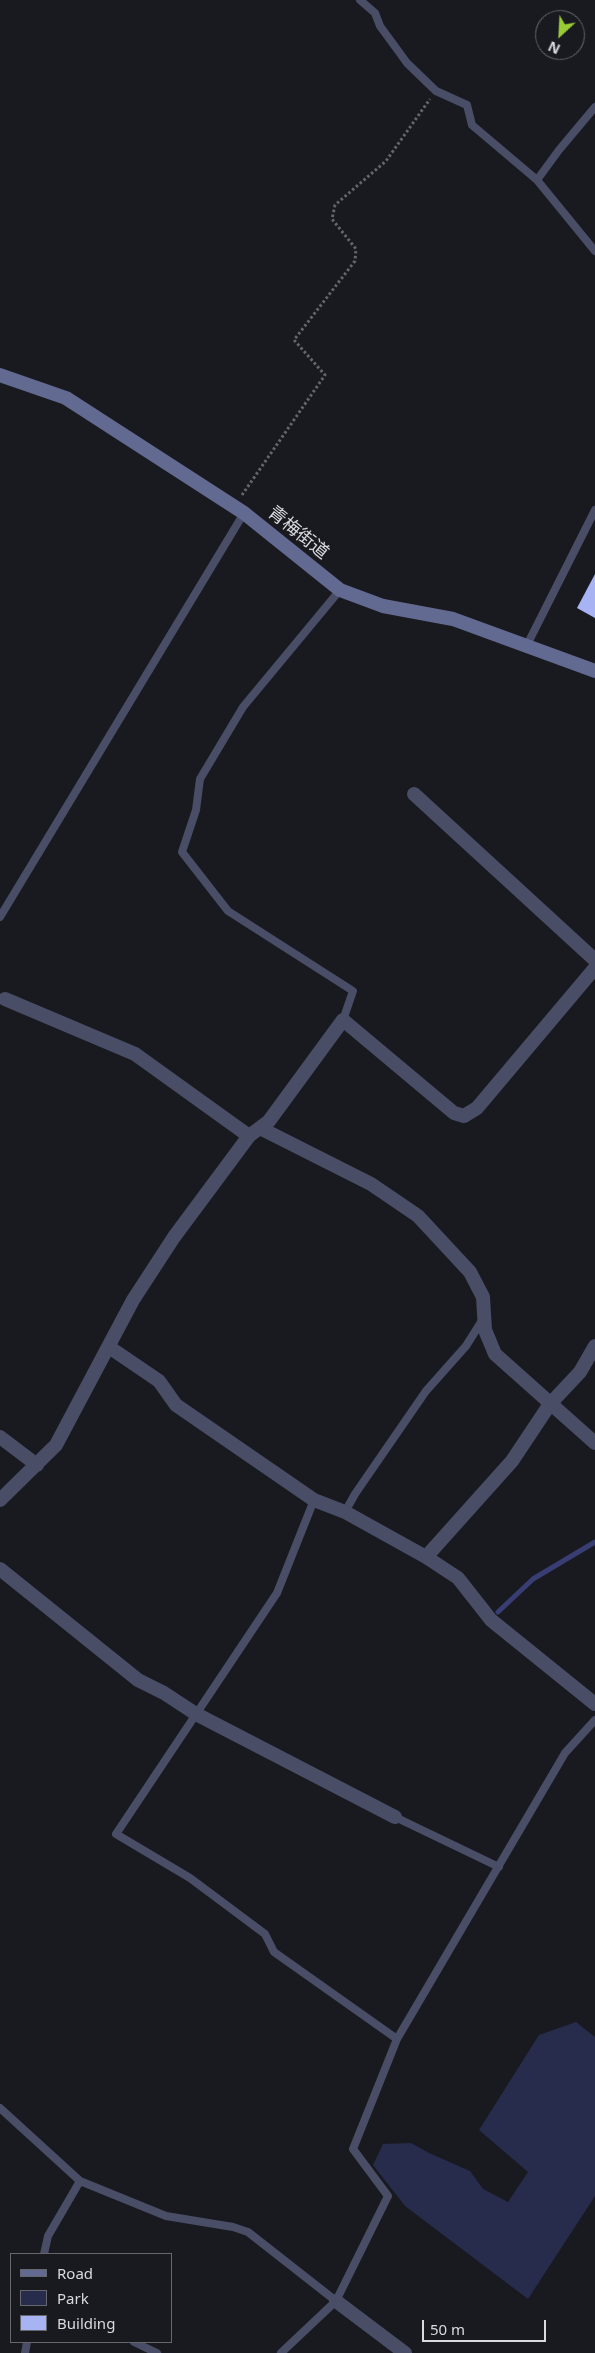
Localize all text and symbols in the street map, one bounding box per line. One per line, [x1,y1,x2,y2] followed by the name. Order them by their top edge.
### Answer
[535,10,585,60] north arrow
[545,37,563,59] text: N
[263,502,333,564] street label: 青梅街道
[10,2253,172,2343] legend
[57,2263,93,2283] text: Road
[57,2288,89,2308] text: Park
[425,2310,549,2342] scale bar
[57,2313,115,2333] text: Building
[430,2319,465,2339] text: 50 m

